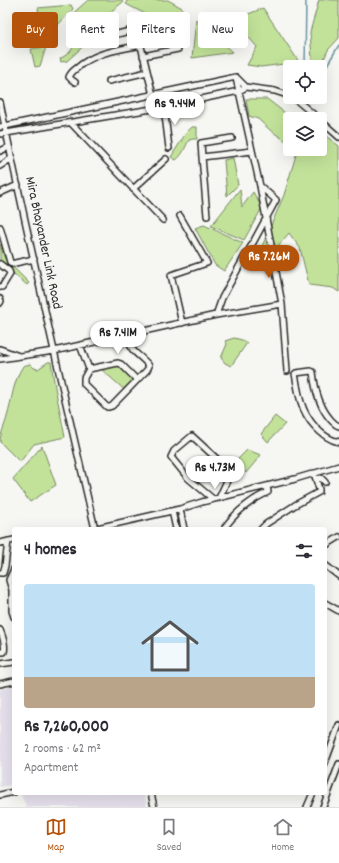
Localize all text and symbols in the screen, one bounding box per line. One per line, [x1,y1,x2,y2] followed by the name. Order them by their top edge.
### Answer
[12,12,58,48] chip: Buy
[66,12,119,48] chip: Rent
[127,12,190,48] chip: Filters
[198,12,248,48] chip: New
[283,60,327,156] map controls
[283,60,327,104] button: locate
[134,92,216,126] pin: Rs 9.44M
[154,95,196,114] text: Rs 9.44M
[283,112,327,156] button: layers
[19,175,67,311] street label: Mira Bhayander Link Road
[228,245,310,279] pin: Rs 7.26M
[248,248,290,267] text: Rs 7.26M
[77,321,159,355] pin: Rs 7.41M
[99,324,137,343] text: Rs 7.41M
[174,456,256,490] pin: Rs 4.73M
[195,459,235,478] text: Rs 4.73M
[24,539,77,563] text: 4 homes
[293,540,315,562] icon: filters
[134,610,206,682] icon: home
[24,716,109,740] text: Rs 7,260,000
[24,740,101,759] text: 2 rooms · 62 m²
[24,759,78,778] text: Apartment
[45,816,67,856] tab: Map
[157,816,181,856] tab: Saved
[271,816,294,856] tab: Home

